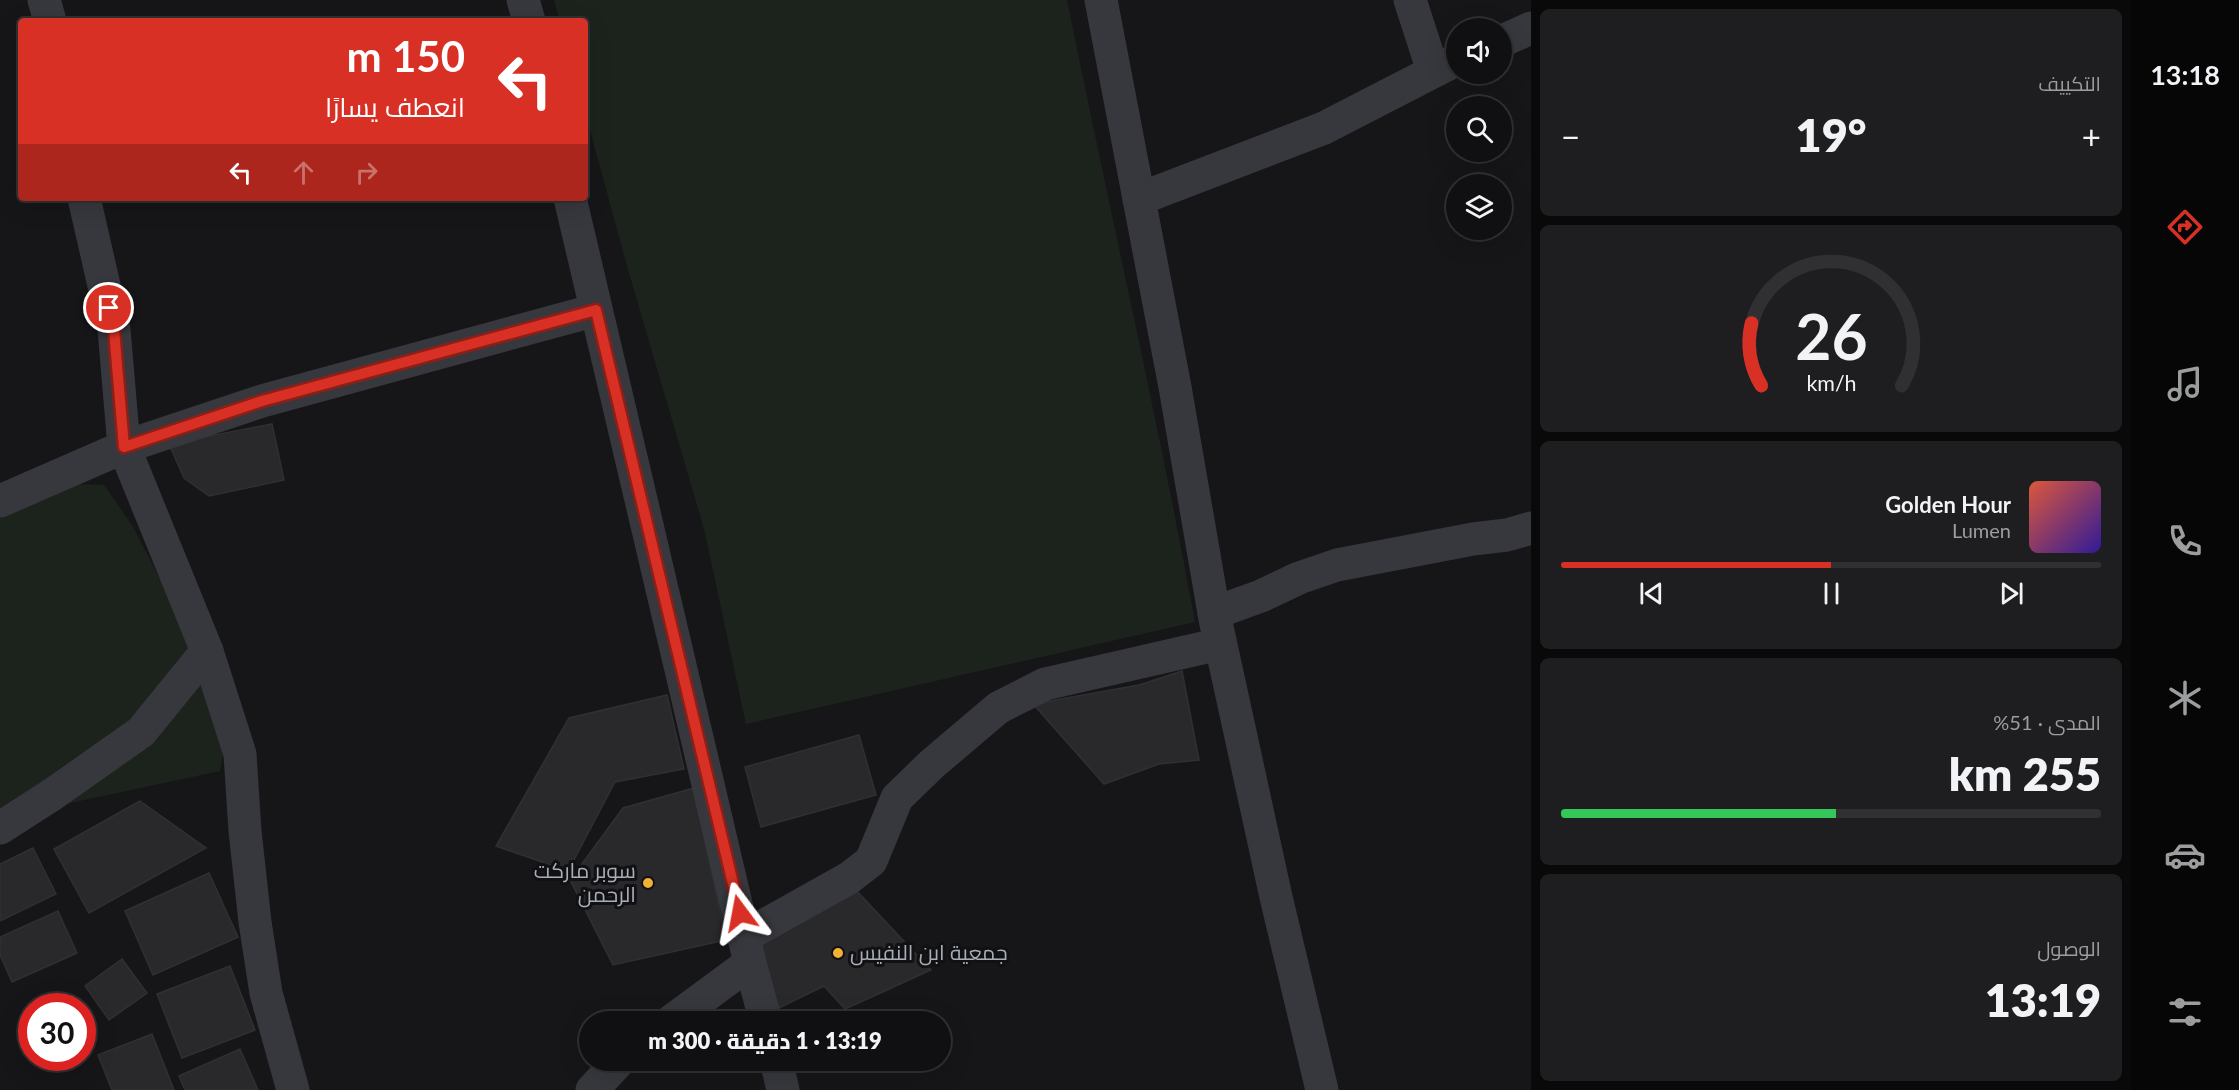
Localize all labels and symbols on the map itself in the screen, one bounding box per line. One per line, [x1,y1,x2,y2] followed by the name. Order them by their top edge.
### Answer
[83,282,134,333] pin
[534,857,636,908] place label: سوبر ماركت الرحمن
[641,876,655,890] marker: سوبر ماركت الرحمن
[708,881,772,945] position arrow
[850,939,1008,966] place label: جمعية ابن النفيس
[831,946,845,960] marker: جمعية ابن النفيس
[18,993,96,1071] speed limit sign: 30

